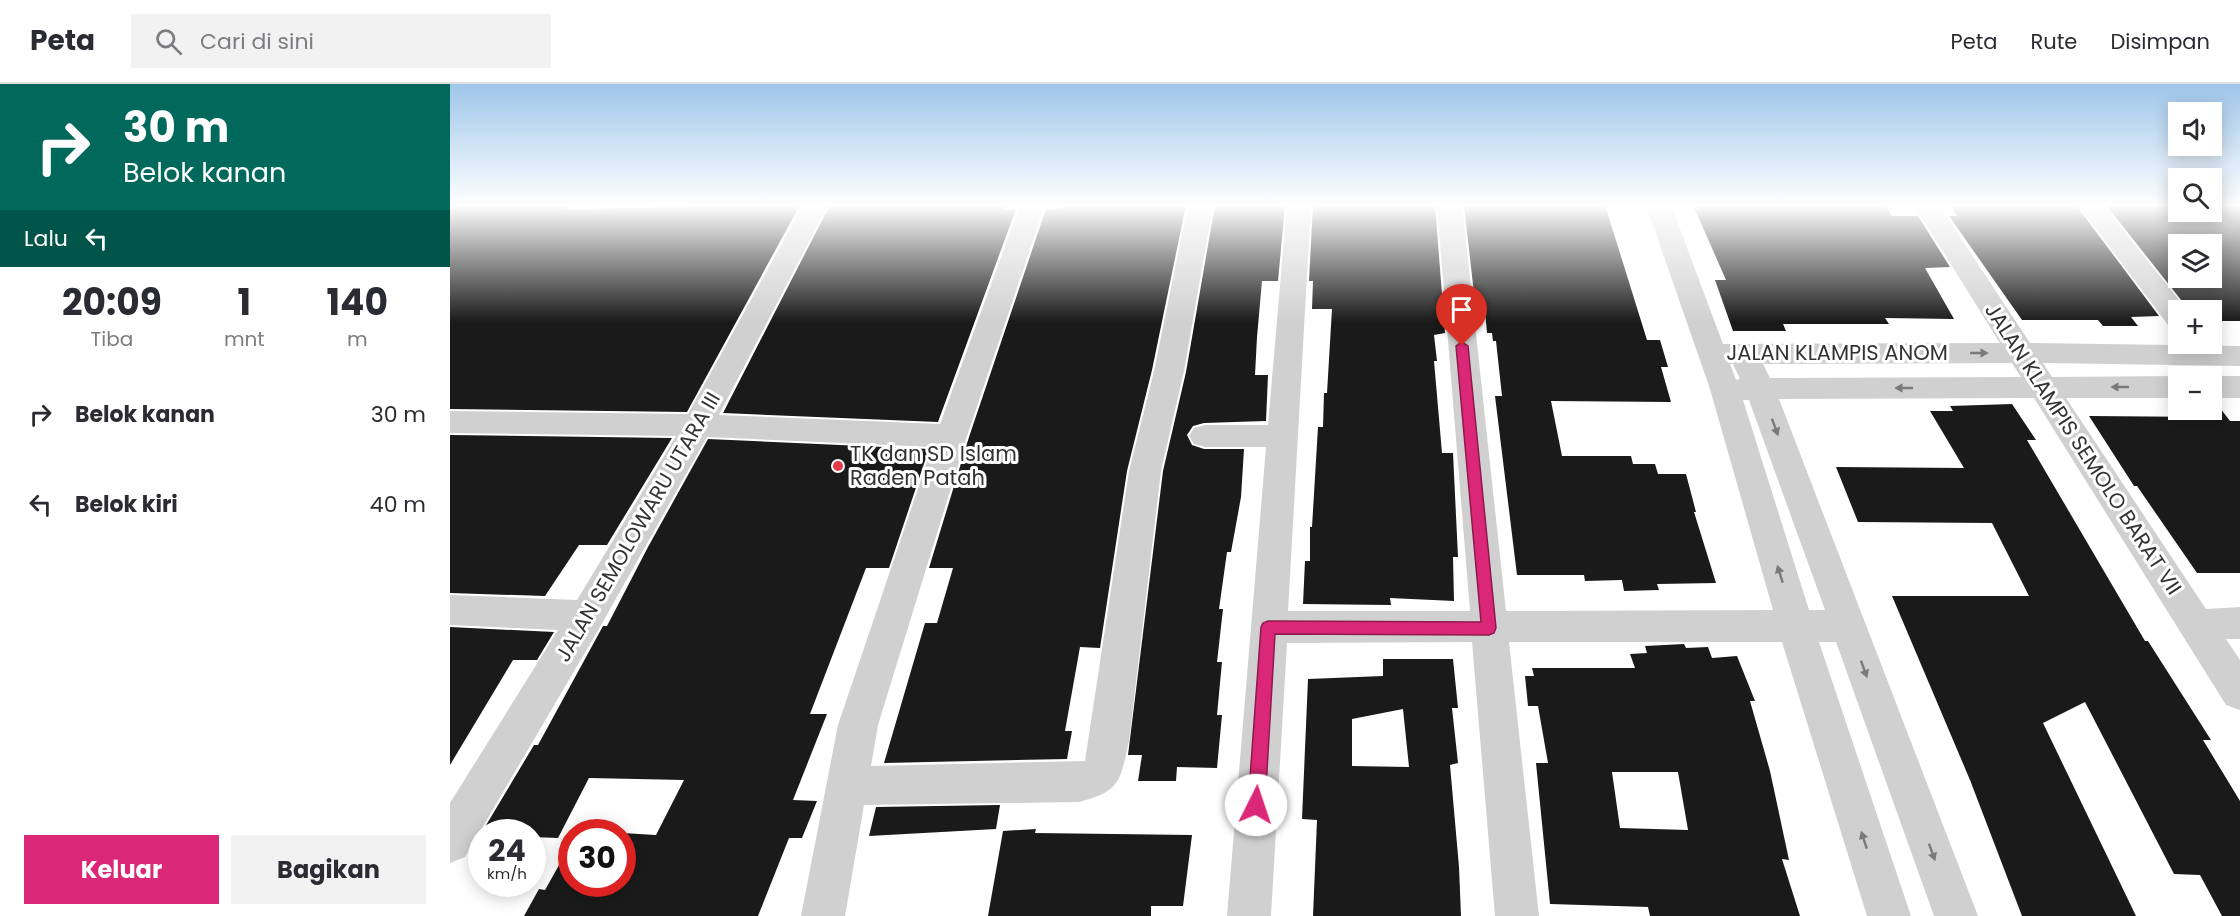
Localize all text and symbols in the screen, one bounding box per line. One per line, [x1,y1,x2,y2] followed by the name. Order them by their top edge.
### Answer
[131,14,551,68] search box
[30,21,95,60] text: Peta
[152,25,185,58] icon: search
[200,26,314,57] text: Cari di sini
[1950,27,1998,56] text: Peta
[2031,27,2077,56] text: Rute
[2110,27,2210,56] text: Disimpan
[123,98,229,157] text: 30 m
[2168,102,2222,420] map controls
[2168,102,2222,156] button: sound
[24,108,102,186] icon: right
[123,154,286,191] text: Belok kanan
[2168,168,2222,222] button: search
[80,222,113,255] icon: left
[24,223,68,254] text: Lalu
[2168,234,2222,288] button: layers
[62,277,162,328] text: 20:09
[237,277,251,328] text: 1
[327,277,388,328] text: 140
[1436,284,1487,346] pin
[1445,293,1478,326] icon: arrive
[1978,297,2189,600] street label: JALAN KLAMPIS SEMOLO BARAT VII
[2168,300,2222,354] button: +
[91,325,133,353] text: Tiba
[224,325,265,353] text: mnt
[347,325,368,353] text: m
[1726,338,1948,367] street label: JALAN KLAMPIS ANOM
[1969,348,1988,358] one-way arrow
[2168,366,2222,420] button: −
[2110,382,2129,392] one-way arrow
[1894,383,1913,393] one-way arrow
[548,387,727,667] street label: JALAN SEMOLOWARU UTARA III
[24,398,57,431] icon: right
[75,399,215,430] text: Belok kanan
[371,399,426,430] text: 30 m
[1770,418,1780,436] one-way arrow
[850,439,1017,492] place label: TK dan SD Islam Raden Patah
[831,459,845,473] marker: TK dan SD Islam Raden Patah
[24,488,57,521] icon: left
[75,489,178,520] text: Belok kiri
[370,489,426,520] text: 40 m
[1775,565,1784,583] one-way arrow
[1860,660,1870,678] one-way arrow
[1224,773,1288,837] position arrow
[558,819,636,897] speed limit sign: 30
[488,829,526,872] text: 24
[1859,831,1869,849] one-way arrow
[24,835,219,904] button: Keluar
[231,835,426,904] button: Bagikan
[1928,843,1938,861] one-way arrow
[487,863,527,884] text: km/h

